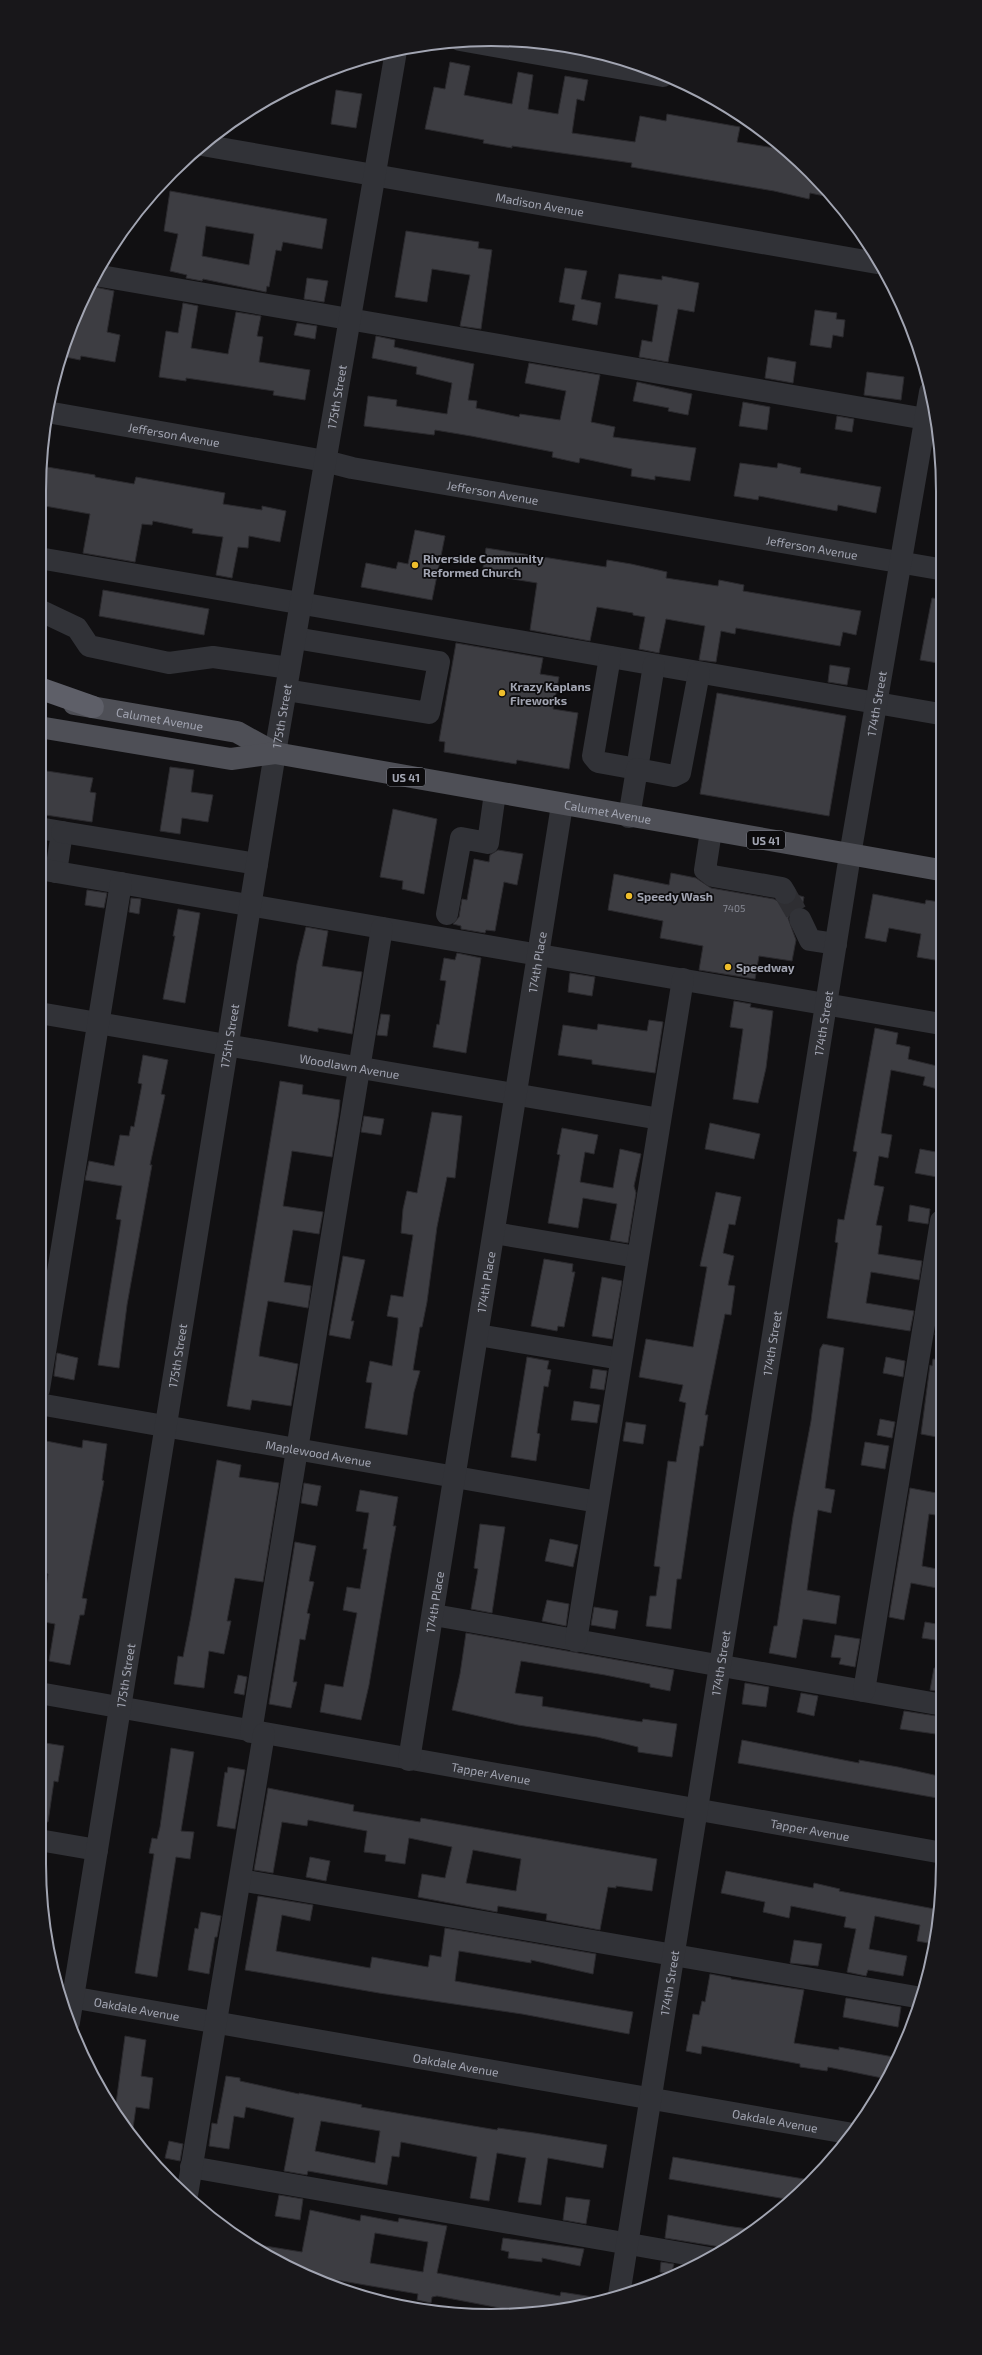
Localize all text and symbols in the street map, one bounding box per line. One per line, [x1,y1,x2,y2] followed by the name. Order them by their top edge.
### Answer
[495,189,585,219] street label: Madison Avenue
[324,363,349,430] street label: 175th Street
[127,419,221,449] street label: Jefferson Avenue
[446,477,540,507] street label: Jefferson Avenue
[765,532,859,562] street label: Jefferson Avenue
[423,551,544,579] place label: Riverside Community Reformed Church
[410,560,420,570] marker: Riverside Community Reformed Church
[864,670,889,737] street label: 174th Street
[510,679,591,707] place label: Krazy Kaplans Fireworks
[269,683,294,749] street label: 175th Street
[497,688,507,698] marker: Krazy Kaplans Fireworks
[115,704,204,733] street label: Calumet Avenue
[387,768,425,786] road number: US 41
[563,797,652,826] street label: Calumet Avenue
[747,831,785,849] road number: US 41
[637,889,713,904] place label: Speedy Wash
[624,891,634,901] marker: Speedy Wash
[723,902,745,914] house number: 7405
[525,930,549,994] street label: 174th Place
[736,960,795,975] place label: Speedway
[723,962,733,972] marker: Speedway
[811,989,835,1057] street label: 174th Street
[217,1002,241,1069] street label: 175th Street
[298,1051,401,1081] street label: Woodlawn Avenue
[474,1250,497,1314] street label: 174th Place
[760,1309,784,1377] street label: 174th Street
[165,1322,189,1389] street label: 175th Street
[265,1437,373,1469] street label: Maplewood Avenue
[422,1570,446,1634] street label: 174th Place
[708,1629,733,1697] street label: 174th Street
[113,1642,137,1709] street label: 175th Street
[450,1759,532,1787] street label: Tapper Avenue
[769,1816,851,1843] street label: Tapper Avenue
[657,1949,681,2017] street label: 174th Street
[93,1994,181,2023] street label: Oakdale Avenue
[412,2050,500,2079] street label: Oakdale Avenue
[731,2106,819,2135] street label: Oakdale Avenue

